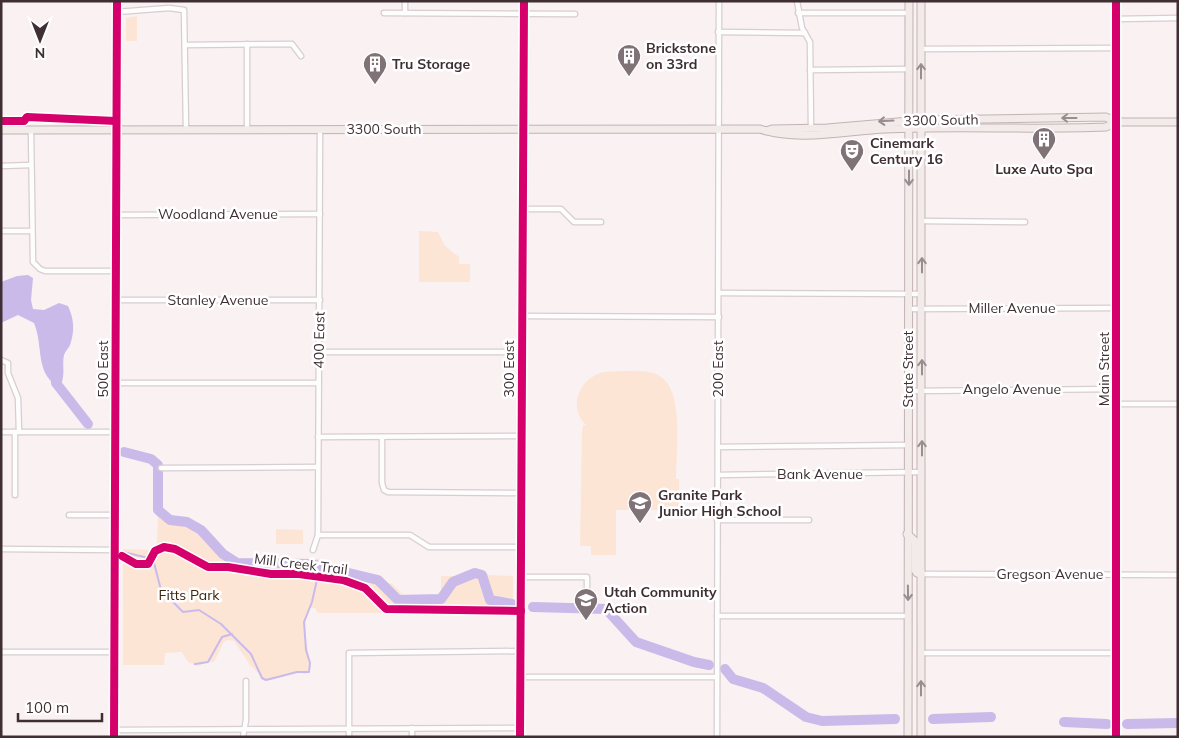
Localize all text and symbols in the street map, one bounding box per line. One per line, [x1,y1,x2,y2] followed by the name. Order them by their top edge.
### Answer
[15,15,65,65] north arrow
[646,39,716,73] place label: Brickstone on 33rd
[616,43,642,77] building icon: Brickstone on 33rd
[35,44,45,62] text: N
[362,51,388,85] building icon: Tru Storage
[392,55,471,73] place label: Tru Storage
[916,63,926,80] one-way arrow
[903,110,979,130] street label: 3300 South
[1061,113,1078,123] one-way arrow
[878,117,894,126] one-way arrow
[346,120,422,138] street label: 3300 South
[1031,126,1057,160] building icon: Luxe Auto Spa
[870,134,943,168] place label: Cinemark Century 16
[839,138,865,172] theatre icon: Cinemark Century 16
[995,160,1093,178] place label: Luxe Auto Spa
[904,170,914,186] one-way arrow
[158,205,278,223] street label: Woodland Avenue
[917,257,927,273] one-way arrow
[168,291,268,309] street label: Stanley Avenue
[968,299,1056,317] street label: Miller Avenue
[310,311,328,369] street label: 400 East
[899,330,917,407] street label: State Street
[1095,332,1113,406] street label: Main Street
[94,340,112,398] street label: 500 East
[500,340,518,398] street label: 300 East
[709,340,727,398] street label: 200 East
[917,359,927,376] one-way arrow
[963,380,1061,398] street label: Angelo Avenue
[917,440,927,456] one-way arrow
[777,465,863,483] street label: Bank Avenue
[658,486,781,520] place label: Granite Park Junior High School
[627,490,653,524] school or university icon: Granite Park Junior High School
[253,549,349,579] street label: Mill Creek Trail
[997,565,1103,583] street label: Gregson Avenue
[604,583,717,617] place label: Utah Community Action
[903,585,913,601] one-way arrow
[159,586,220,604] park label: Fitts Park
[573,587,599,621] school or university icon: Utah Community Action
[916,680,926,696] one-way arrow
[18,690,101,722] scale bar
[25,698,69,717] text: 100 m

